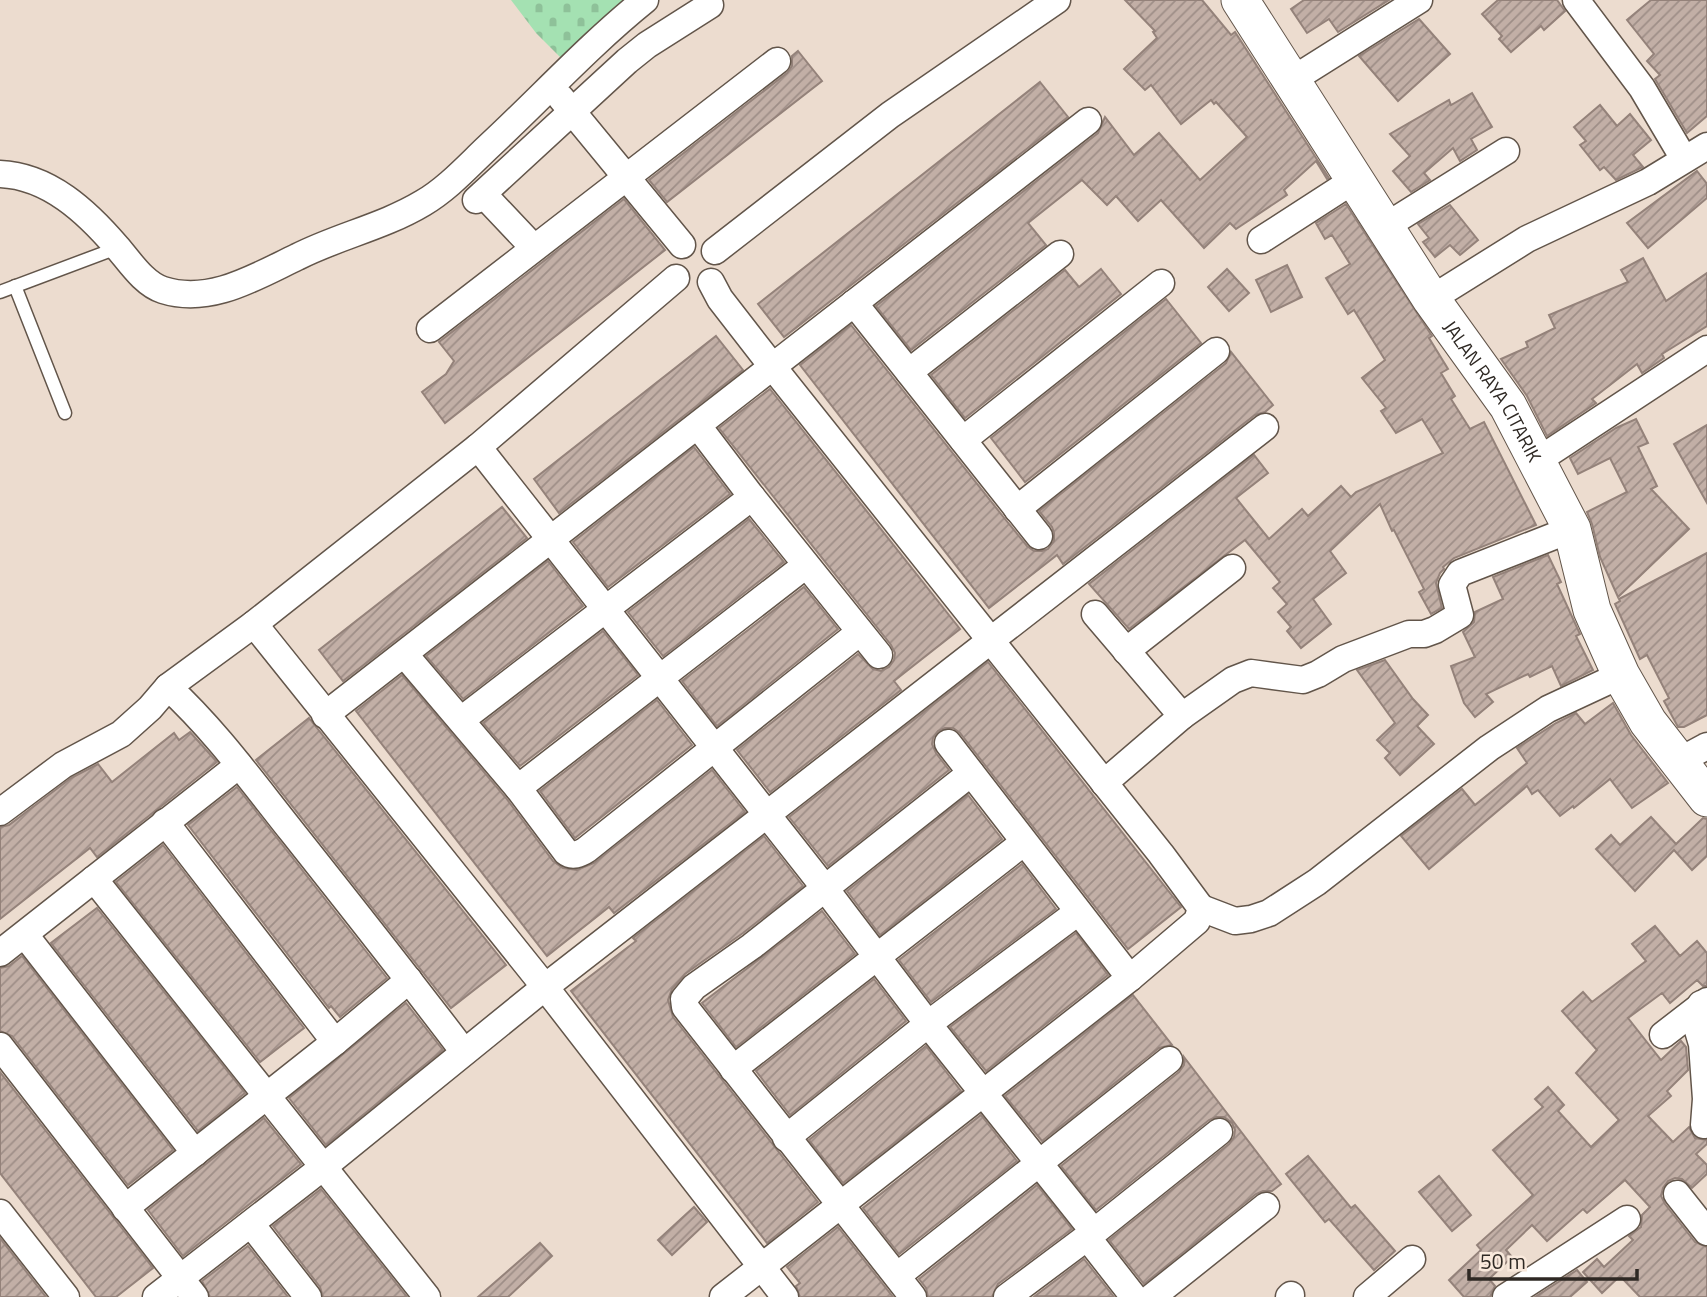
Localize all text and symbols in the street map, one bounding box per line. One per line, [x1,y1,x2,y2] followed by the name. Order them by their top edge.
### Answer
[1437,314,1550,467] street label: JALAN RAYA CITARIK
[1469,1238,1637,1282] scale bar
[1480,1245,1526,1277] text: 50 m

